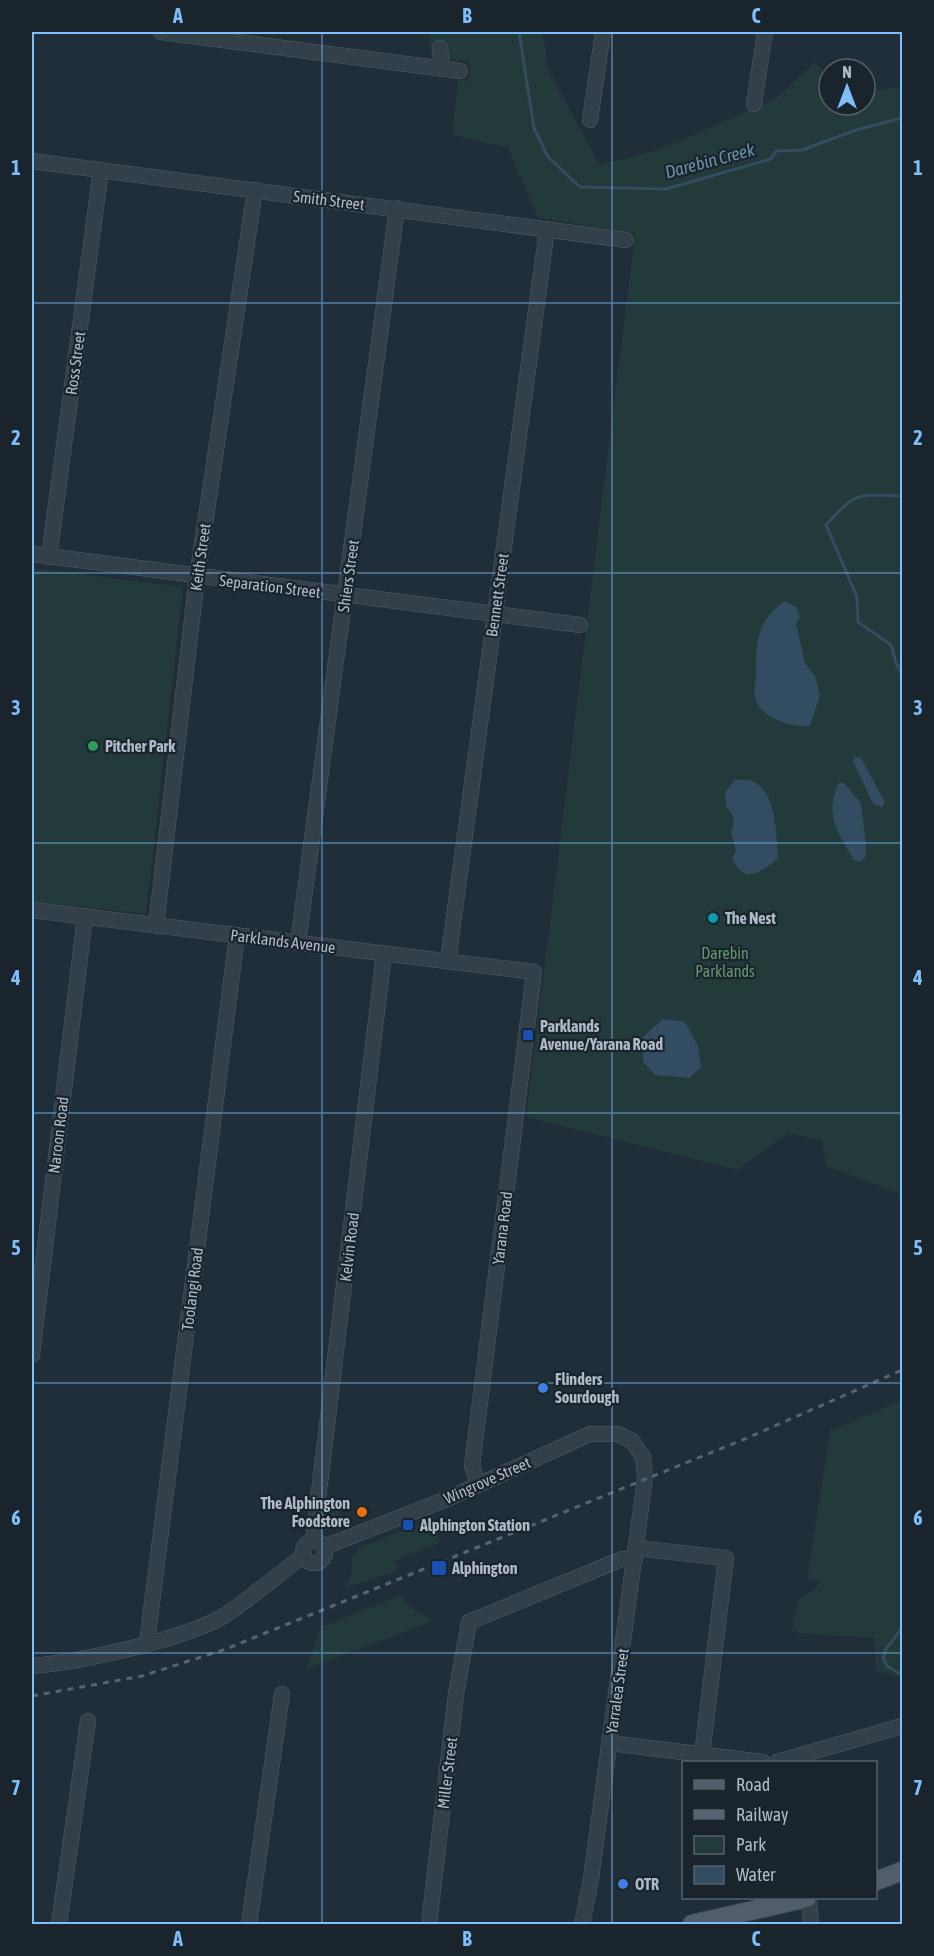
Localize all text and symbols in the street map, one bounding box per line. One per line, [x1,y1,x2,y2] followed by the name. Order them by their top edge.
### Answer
[172,4,183,27] text: A
[462,4,472,27] text: B
[752,4,761,27] text: C
[817,57,877,117] north arrow
[842,63,852,81] text: N
[663,138,758,183] water label: Darebin Creek
[11,156,21,179] text: 1
[913,156,923,179] text: 1
[292,187,366,213] street label: Smith Street
[62,330,88,396] street label: Ross Street
[11,426,21,449] text: 2
[913,426,923,449] text: 2
[186,522,214,592] street label: Keith Street
[334,538,362,613] street label: Shiers Street
[482,552,512,638] street label: Bennett Street
[218,571,322,602] street label: Separation Street
[11,696,21,719] text: 3
[913,696,923,719] text: 3
[105,737,176,755] place label: Pitcher Park
[86,739,100,753] marker: Pitcher Park
[725,909,776,927] place label: The Nest
[706,911,720,925] marker: The Nest
[229,926,337,956] street label: Parklands Avenue
[695,944,755,980] park label: Darebin Parklands
[10,966,21,989] text: 4
[912,966,923,989] text: 4
[539,1017,663,1053] place label: Parklands Avenue/Yarana Road
[521,1028,535,1042] marker: Parklands Avenue/Yarana Road
[44,1096,72,1174] street label: Naroon Road
[489,1190,515,1266] street label: Yarana Road
[336,1211,362,1283] street label: Kelvin Road
[11,1236,21,1259] text: 5
[913,1236,923,1259] text: 5
[178,1246,207,1332] street label: Toolangi Road
[555,1370,619,1406] place label: Flinders Sourdough
[536,1381,550,1395] marker: Flinders Sourdough
[441,1453,534,1508] street label: Wingrove Street
[261,1494,350,1530] place label: The Alphington Foodstore
[355,1505,369,1519] marker: The Alphington Foodstore
[11,1506,21,1529] text: 6
[913,1506,923,1529] text: 6
[419,1516,530,1534] place label: Alphington Station
[401,1518,415,1532] marker: Alphington Station
[430,1559,448,1577] marker: Alphington
[451,1559,518,1577] place label: Alphington
[602,1647,632,1735] street label: Yarralea Street
[434,1736,460,1810] street label: Miller Street
[682,1761,877,1899] legend
[736,1774,770,1795] text: Road
[11,1776,21,1799] text: 7
[913,1776,923,1799] text: 7
[736,1804,788,1825] text: Railway
[736,1834,766,1855] text: Park
[736,1864,776,1885] text: Water
[635,1875,659,1893] place label: OTR
[616,1877,630,1891] marker: OTR
[172,1927,183,1950] text: A
[462,1927,472,1950] text: B
[752,1927,761,1950] text: C

